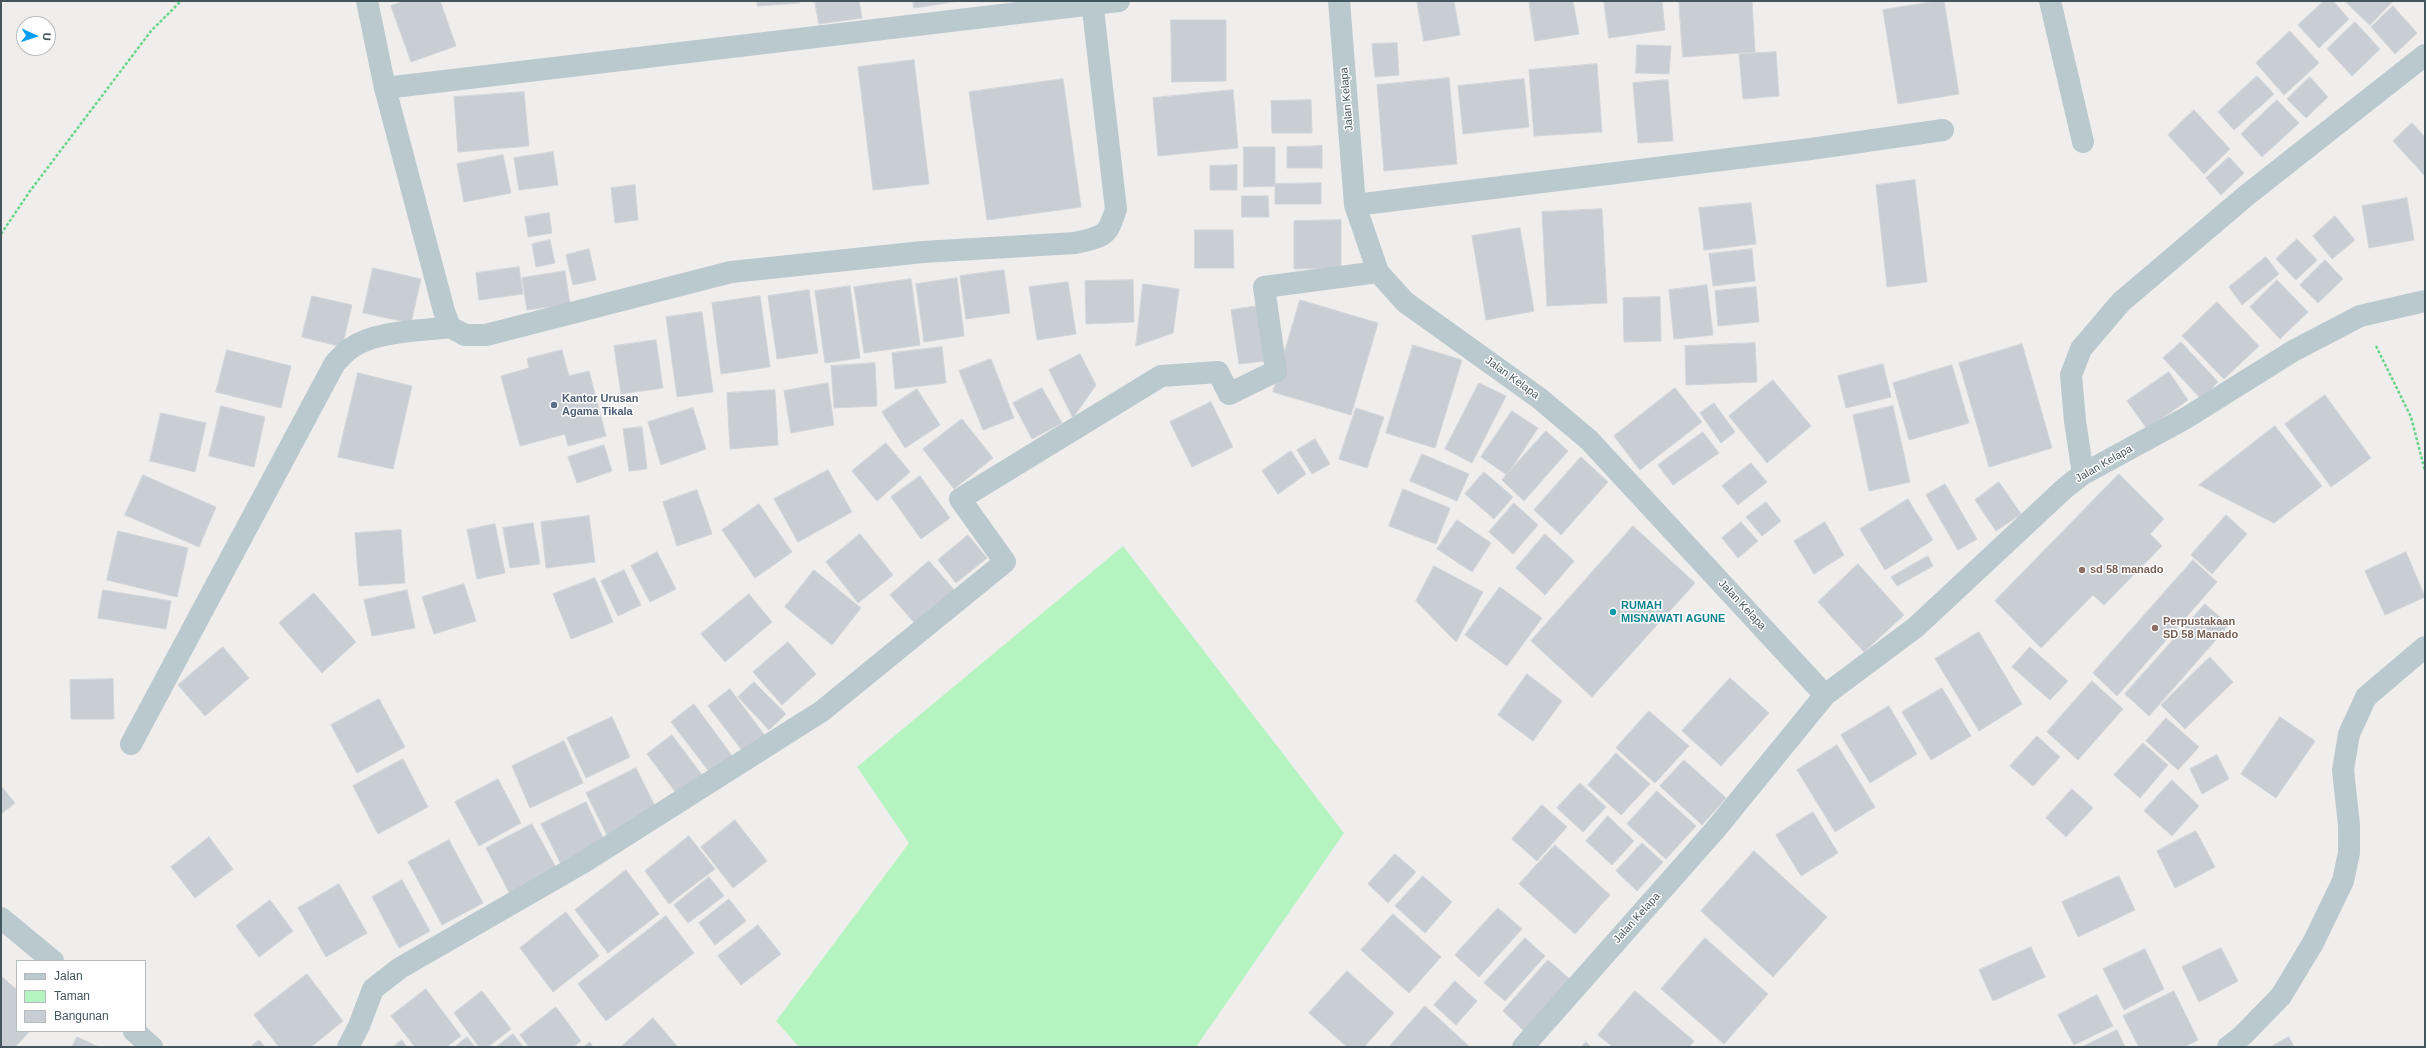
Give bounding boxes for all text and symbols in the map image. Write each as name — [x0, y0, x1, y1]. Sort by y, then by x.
north arrow — [16, 16, 56, 56]
text: U — [41, 32, 53, 41]
street label: Jalan Kelapa — [1338, 67, 1356, 131]
street label: Jalan Kelapa — [1482, 354, 1542, 402]
place label: Kantor Urusan Agama Tikala — [562, 392, 638, 418]
marker: Kantor Urusan Agama Tikala — [549, 400, 559, 410]
street label: Jalan Kelapa — [2073, 442, 2135, 486]
place label: sd 58 manado — [2090, 563, 2163, 577]
marker: sd 58 manado — [2077, 565, 2087, 575]
street label: Jalan Kelapa — [1715, 577, 1769, 633]
place label: RUMAH MISNAWATI AGUNE — [1621, 599, 1725, 625]
marker: RUMAH MISNAWATI AGUNE — [1608, 607, 1618, 617]
place label: Perpustakaan SD 58 Manado — [2163, 615, 2238, 641]
marker: Perpustakaan SD 58 Manado — [2150, 623, 2160, 633]
street label: Jalan Kelapa — [1611, 890, 1663, 946]
legend — [16, 960, 146, 1032]
text: Jalan — [54, 969, 83, 983]
text: Taman — [54, 989, 90, 1003]
text: Bangunan — [54, 1009, 109, 1023]

